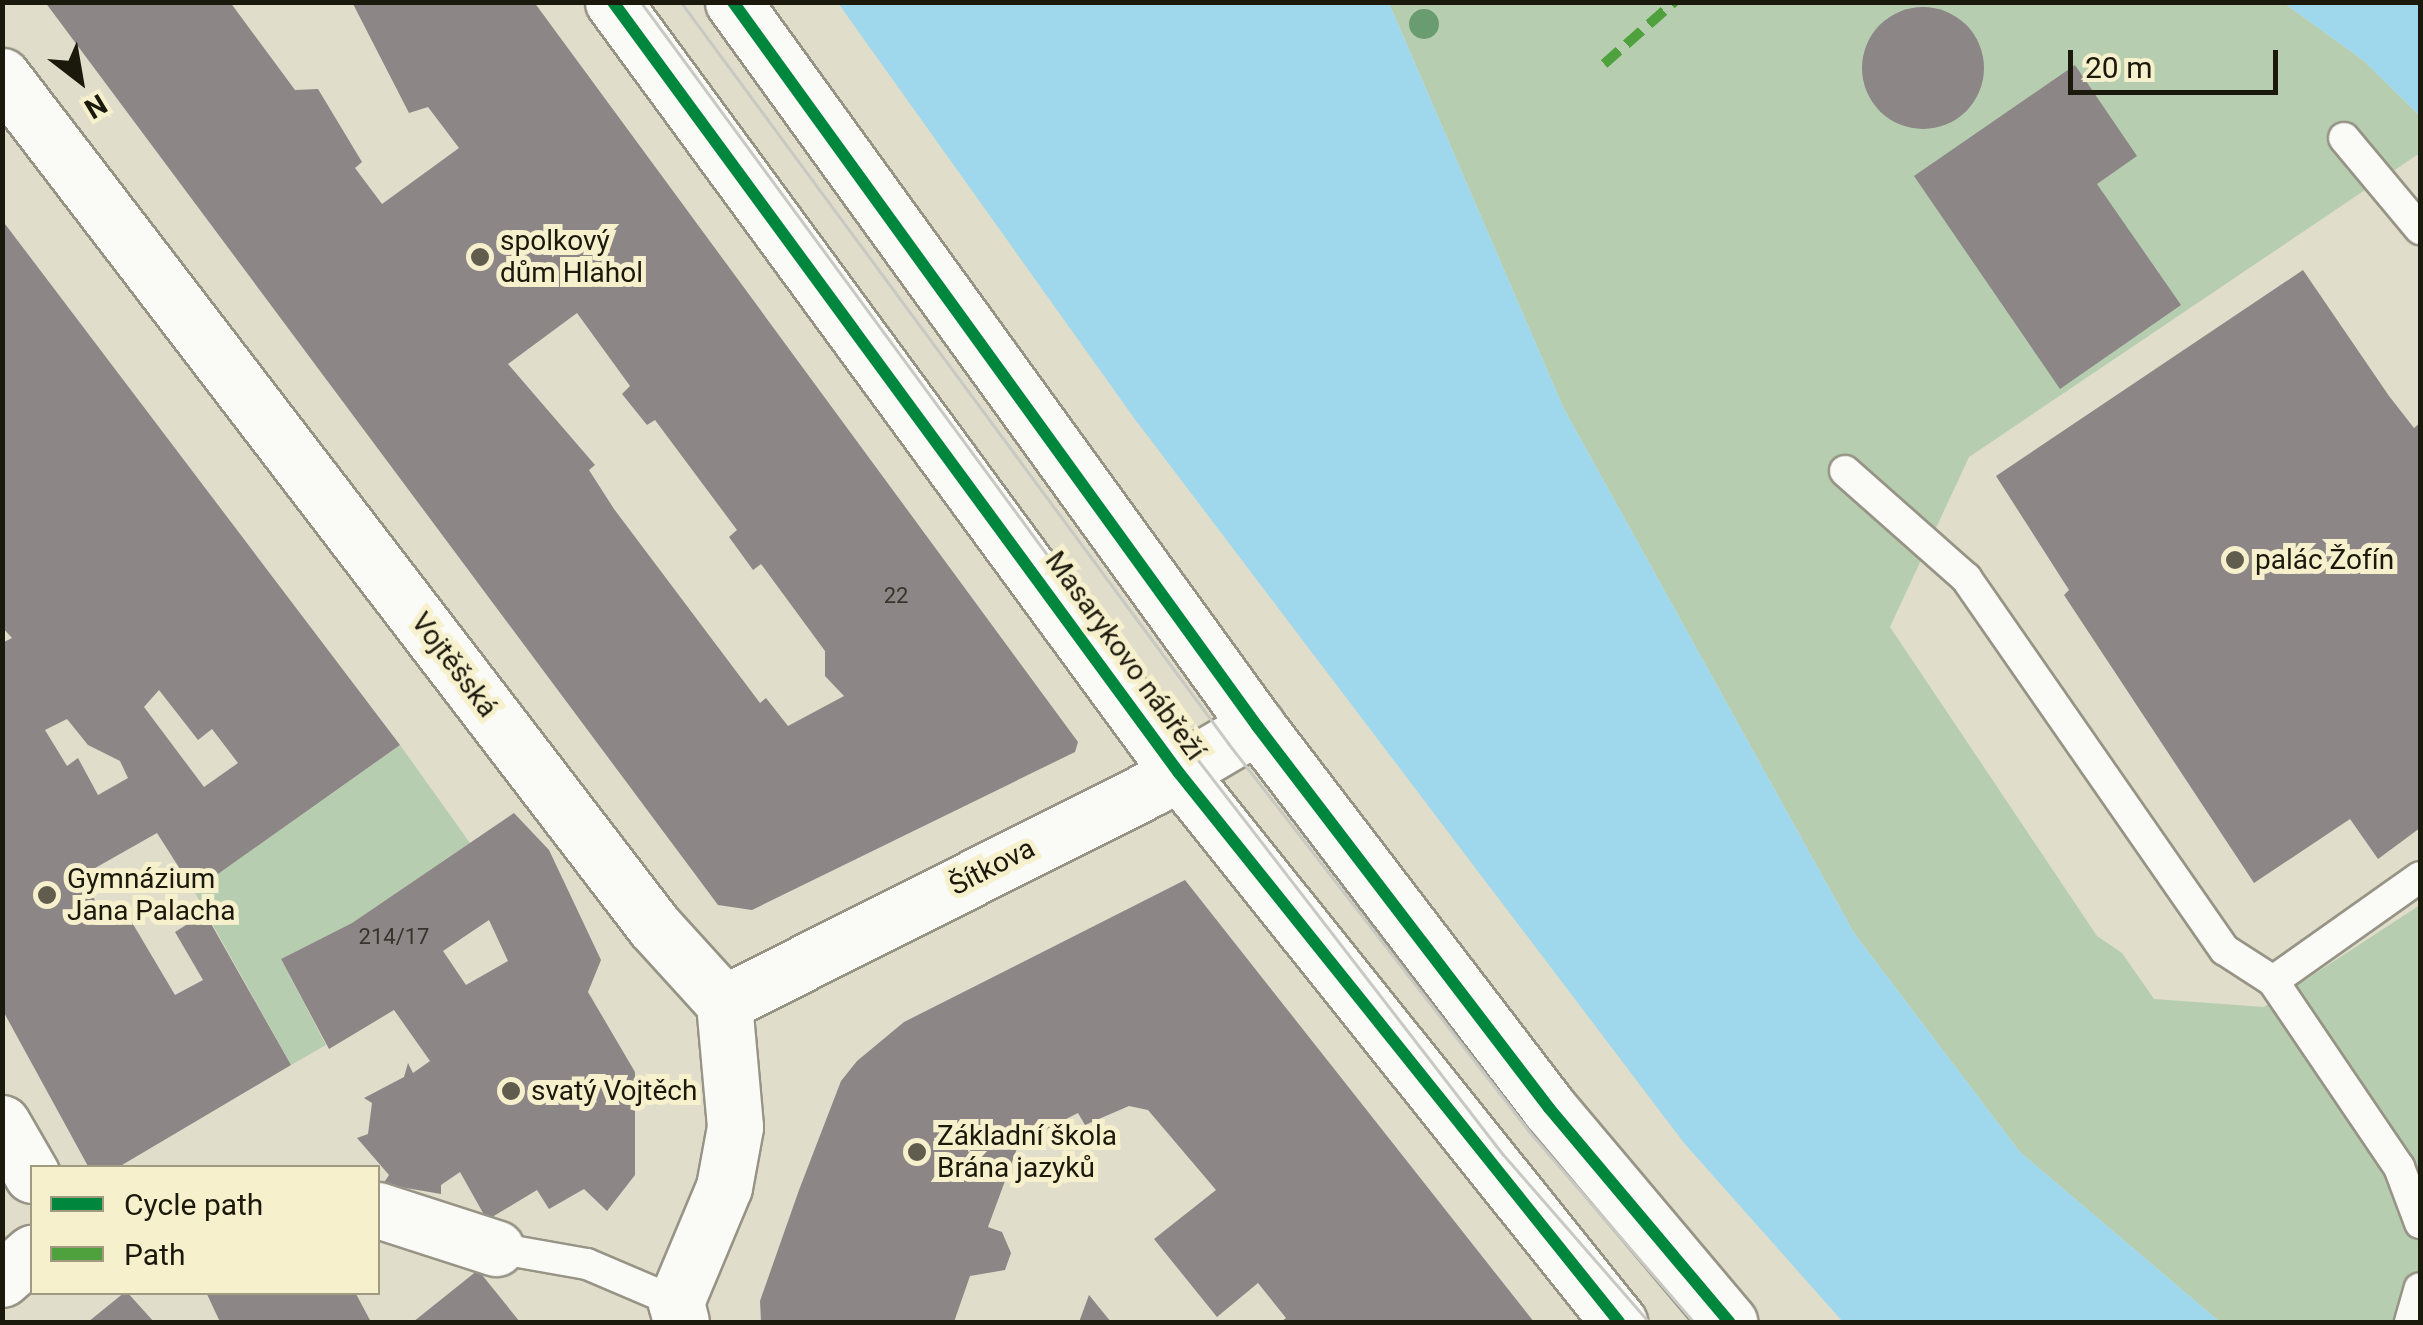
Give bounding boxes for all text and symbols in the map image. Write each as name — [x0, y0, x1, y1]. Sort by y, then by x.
north arrow — [30, 30, 130, 130]
scale bar — [2073, 30, 2283, 92]
text: 20 m — [2085, 50, 2152, 85]
text: N — [79, 87, 113, 125]
place label: spolkový dům Hlahol — [500, 224, 643, 290]
marker: spolkový dům Hlahol — [469, 246, 491, 268]
place label: palác Žofín — [2255, 543, 2394, 577]
street label: Masarykovo nábřeží — [1038, 545, 1212, 767]
marker: palác Žofín — [2224, 549, 2246, 571]
house number: 22 — [884, 583, 908, 609]
street label: Vojtěšská — [404, 606, 504, 724]
street label: Šítkova — [944, 831, 1040, 903]
place label: Gymnázium Jana Palacha — [67, 862, 235, 928]
marker: Gymnázium Jana Palacha — [36, 884, 58, 906]
house number: 214/17 — [359, 924, 429, 950]
place label: svatý Vojtěch — [531, 1074, 697, 1108]
marker: svatý Vojtěch — [500, 1080, 522, 1102]
place label: Základní škola Brána jazyků — [937, 1119, 1117, 1185]
marker: Základní škola Brána jazyků — [906, 1141, 928, 1163]
legend — [30, 1165, 380, 1295]
text: Cycle path — [124, 1187, 263, 1222]
text: Path — [124, 1237, 185, 1272]

